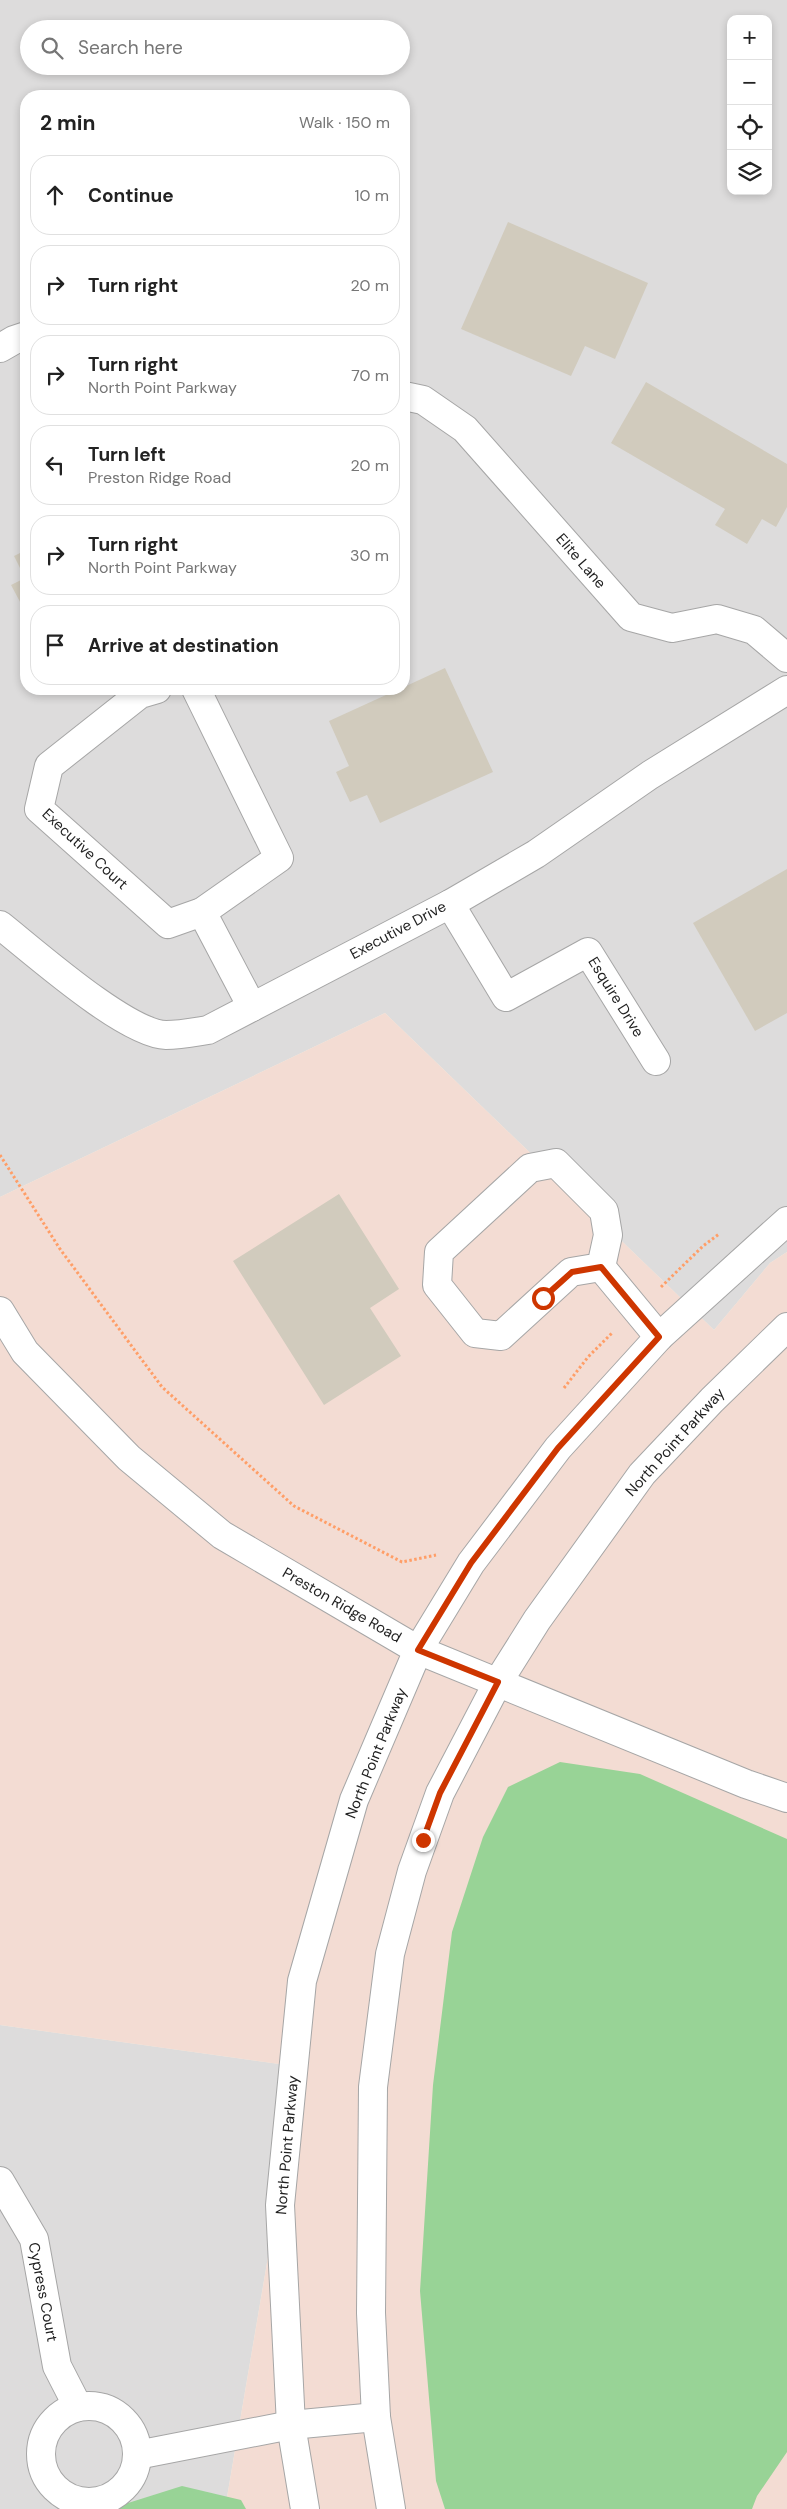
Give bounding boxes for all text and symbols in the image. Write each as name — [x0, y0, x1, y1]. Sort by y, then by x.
map controls — [727, 15, 772, 195]
button: + — [727, 15, 772, 60]
search box — [20, 20, 410, 75]
icon: search — [38, 34, 66, 62]
text: Search here — [78, 35, 183, 60]
button: − — [727, 60, 772, 105]
button: locate — [727, 105, 772, 150]
text: 2 min — [40, 109, 96, 137]
text: Walk · 150 m — [299, 112, 390, 133]
button: layers — [727, 150, 772, 195]
icon: ahead — [41, 181, 69, 209]
text: Continue — [88, 183, 174, 208]
text: 10 m — [355, 185, 389, 206]
icon: right — [41, 271, 69, 299]
text: Turn right — [88, 273, 178, 298]
text: 20 m — [350, 275, 389, 296]
text: Turn right — [88, 352, 178, 377]
icon: right — [41, 361, 69, 389]
text: 70 m — [351, 365, 389, 386]
text: North Point Parkway — [88, 377, 237, 398]
text: Turn left — [88, 442, 166, 467]
icon: left — [41, 451, 69, 479]
text: 20 m — [350, 455, 389, 476]
text: Preston Ridge Road — [88, 467, 231, 488]
street label: Elite Lane — [552, 529, 610, 593]
text: Turn right — [88, 532, 178, 557]
icon: right — [41, 541, 69, 569]
text: 30 m — [350, 545, 389, 566]
text: North Point Parkway — [88, 557, 237, 578]
icon: arrive — [41, 631, 69, 659]
text: Arrive at destination — [88, 633, 279, 658]
street label: Executive Court — [38, 804, 132, 894]
street label: Executive Drive — [346, 896, 450, 964]
street label: Esquire Drive — [583, 953, 649, 1041]
route start — [532, 1287, 555, 1310]
street label: North Point Parkway — [621, 1383, 730, 1501]
street label: Preston Ridge Road — [279, 1563, 405, 1647]
street label: North Point Parkway — [341, 1684, 412, 1821]
route end — [412, 1829, 435, 1852]
street label: North Point Parkway — [271, 2074, 303, 2215]
street label: Cypress Court — [24, 2241, 62, 2344]

